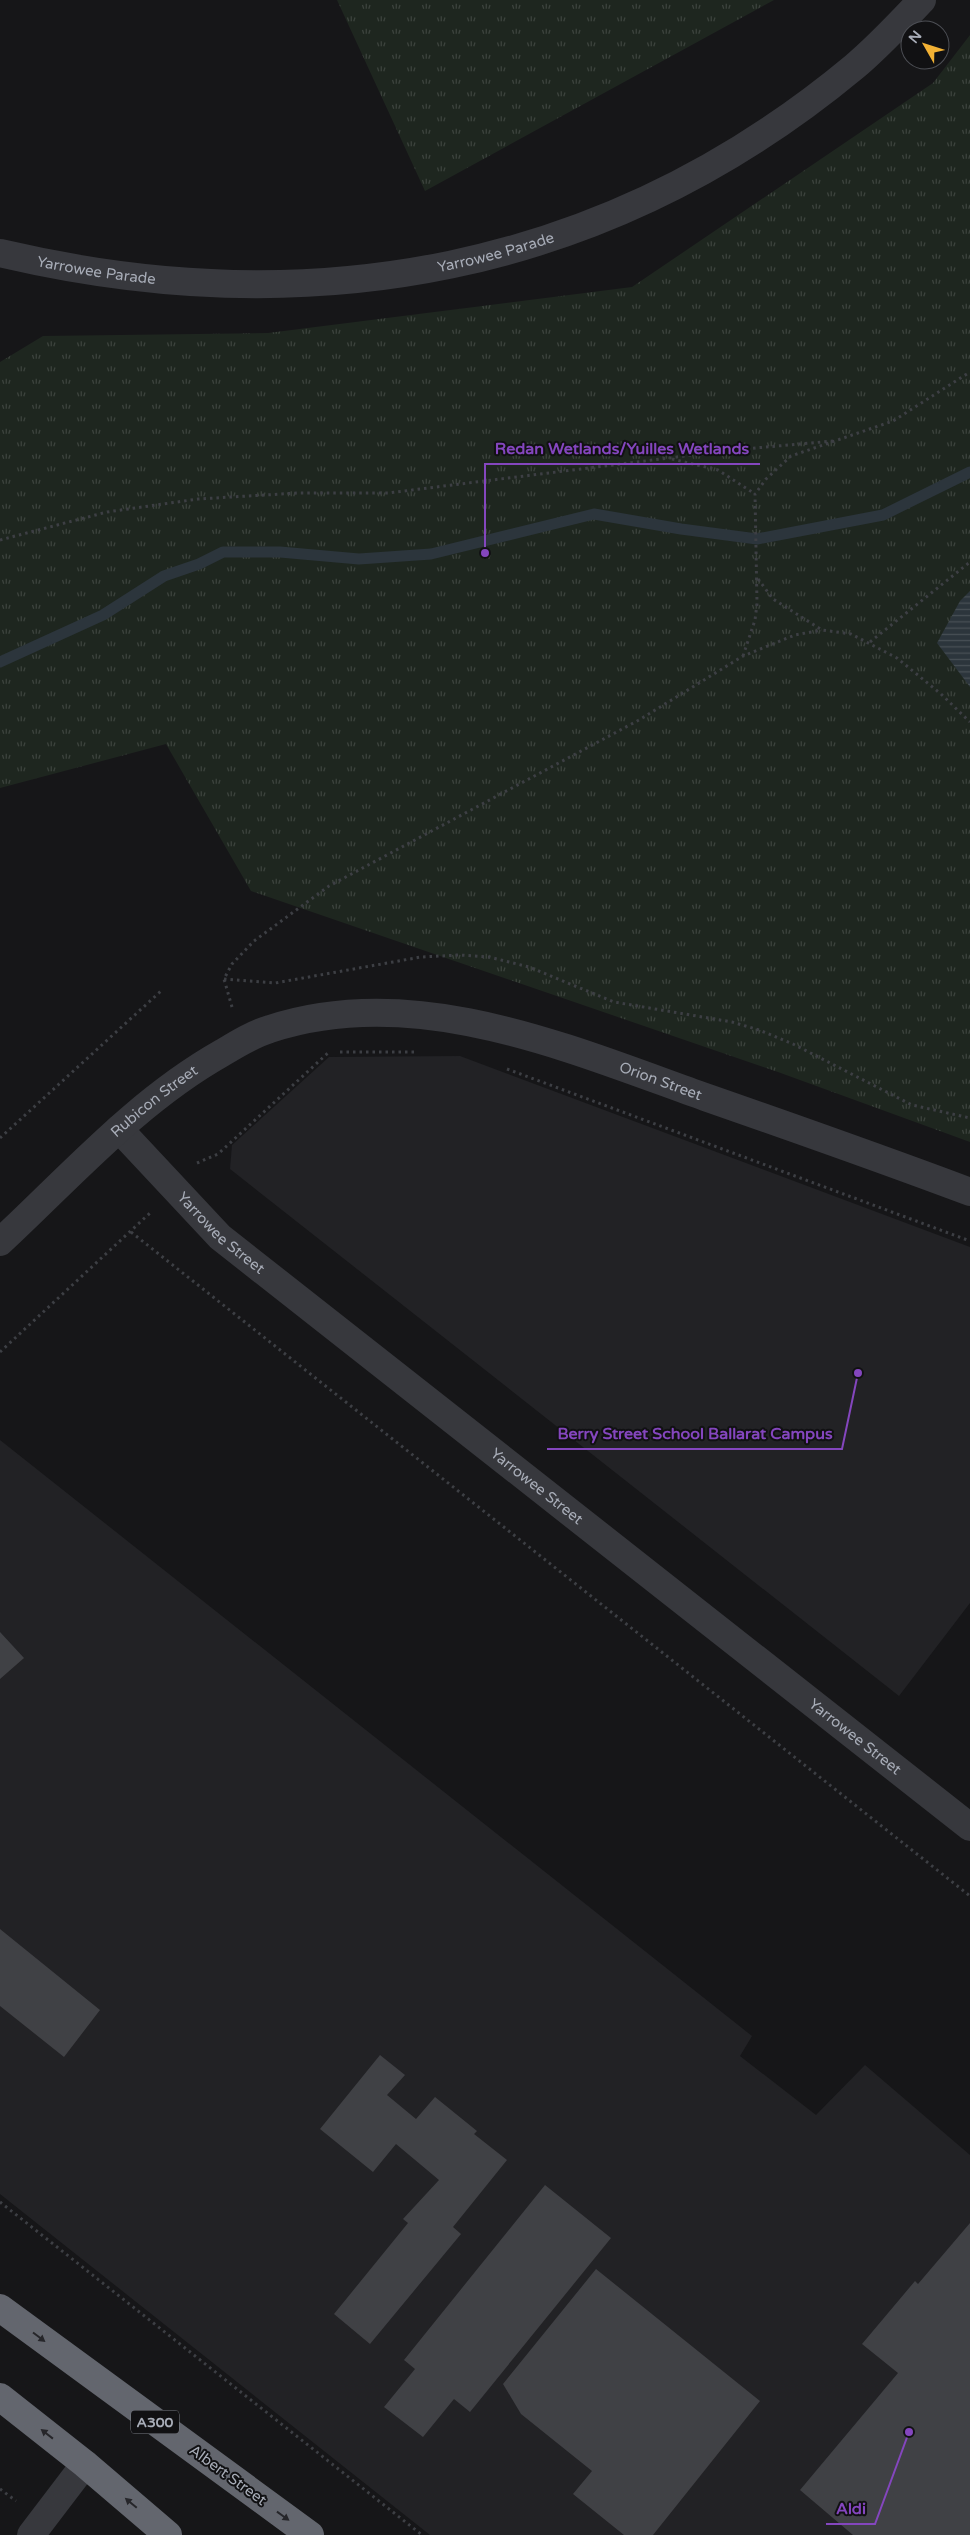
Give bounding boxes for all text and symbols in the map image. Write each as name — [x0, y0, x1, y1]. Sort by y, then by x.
north arrow — [900, 20, 950, 70]
text: N — [905, 27, 925, 47]
street label: Yarrowee Parade — [436, 228, 556, 276]
street label: Yarrowee Parade — [35, 252, 157, 288]
callout: Redan Wetlands/Yuilles Wetlands — [485, 433, 760, 464]
text: Redan Wetlands/Yuilles Wetlands — [495, 439, 750, 459]
street label: Orion Street — [617, 1058, 705, 1104]
street label: Rubicon Street — [107, 1061, 201, 1141]
street label: Yarrowee Street — [174, 1188, 269, 1278]
callout: Berry Street School Ballarat Campus — [547, 1418, 842, 1449]
text: Berry Street School Ballarat Campus — [557, 1424, 833, 1444]
street label: Yarrowee Street — [487, 1444, 587, 1528]
street label: Yarrowee Street — [805, 1695, 905, 1779]
one-way arrow — [32, 2332, 45, 2343]
road number: A300 — [131, 2410, 179, 2434]
one-way arrow — [41, 2428, 54, 2439]
street label: Albert Street — [186, 2441, 270, 2509]
callout: Aldi — [826, 2493, 875, 2524]
one-way arrow — [125, 2498, 138, 2509]
text: Aldi — [836, 2499, 866, 2519]
one-way arrow — [277, 2510, 290, 2520]

